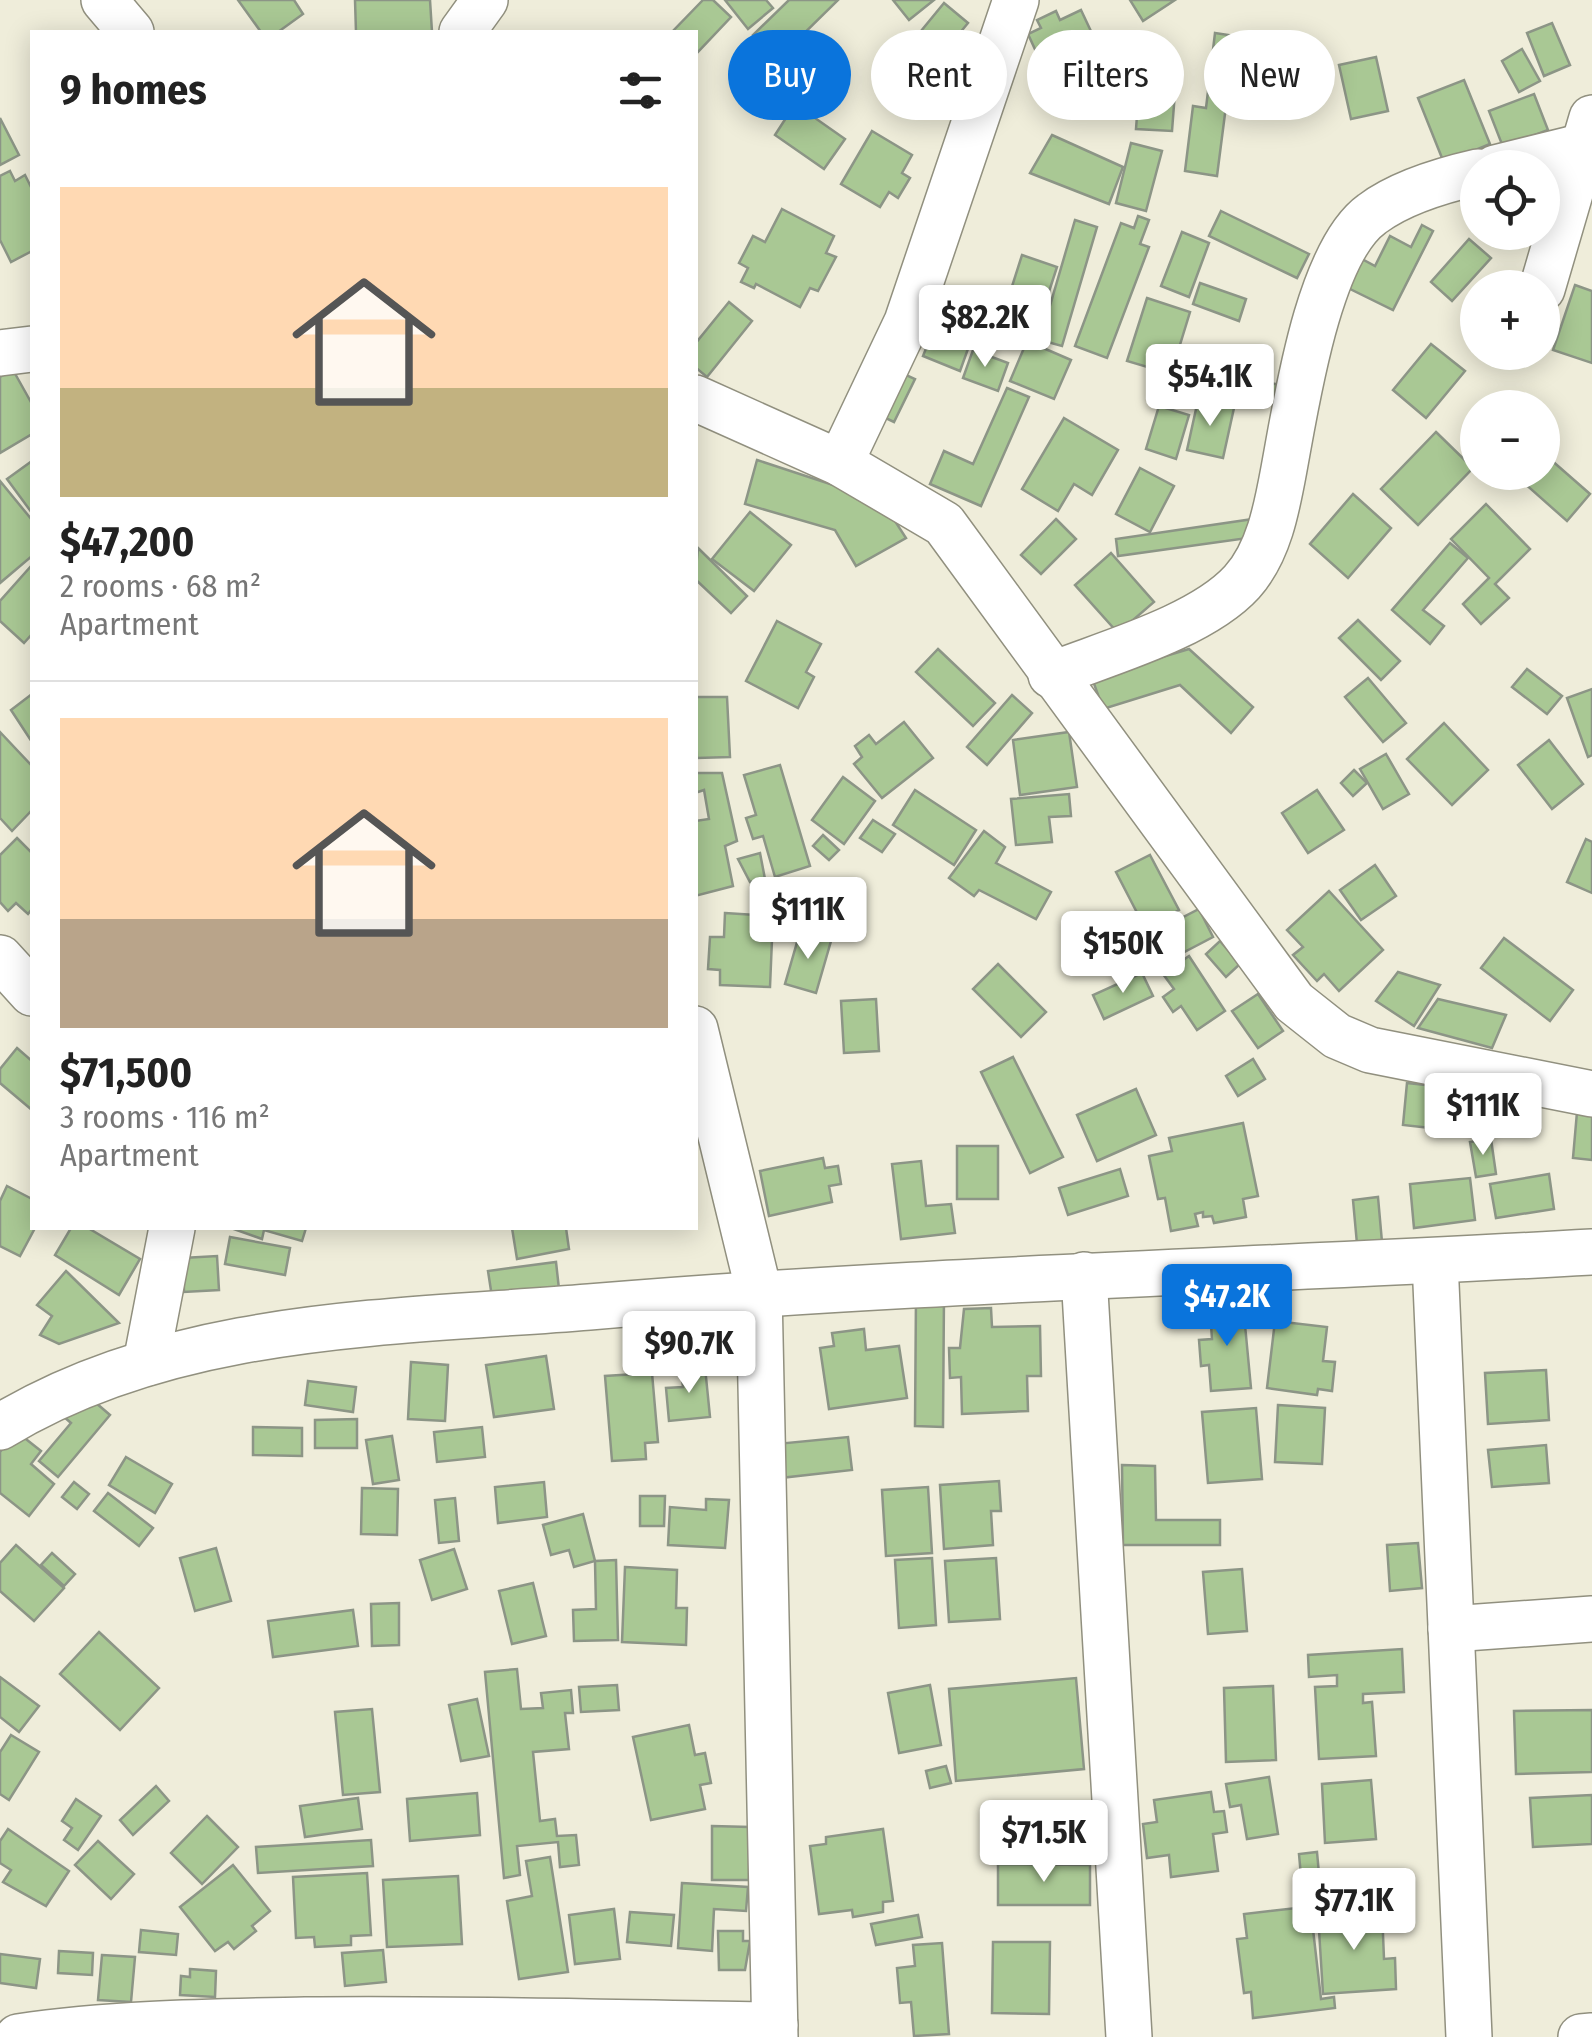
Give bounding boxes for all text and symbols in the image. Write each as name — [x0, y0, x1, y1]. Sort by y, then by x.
chip: Buy — [728, 30, 851, 120]
chip: Rent — [871, 30, 1007, 120]
chip: Filters — [1027, 30, 1184, 120]
chip: New — [1204, 30, 1335, 120]
icon: filters — [613, 63, 668, 118]
text: 9 homes — [60, 65, 207, 115]
map controls — [1460, 150, 1560, 490]
button: locate — [1460, 150, 1560, 250]
icon: home — [274, 252, 454, 432]
button: + — [1460, 270, 1560, 370]
pin: $82.2K — [904, 285, 1066, 370]
text: $82.2K — [941, 298, 1029, 336]
pin: $54.1K — [1129, 344, 1291, 429]
text: $54.1K — [1168, 357, 1252, 395]
button: − — [1460, 390, 1560, 490]
text: $47,200 — [60, 517, 194, 567]
text: 2 rooms · 68 m² — [60, 567, 261, 605]
text: Apartment — [60, 605, 199, 643]
icon: home — [274, 783, 454, 963]
pin: $111K — [738, 877, 878, 962]
text: $111K — [772, 890, 844, 928]
pin: $150K — [1053, 911, 1193, 996]
text: $150K — [1083, 924, 1163, 962]
text: $71,500 — [60, 1048, 192, 1098]
pin: $111K — [1413, 1073, 1553, 1158]
text: $111K — [1447, 1086, 1519, 1124]
text: 3 rooms · 116 m² — [60, 1098, 270, 1136]
text: Apartment — [60, 1136, 199, 1174]
pin: $47.2K — [1146, 1264, 1308, 1349]
text: $47.2K — [1184, 1277, 1270, 1315]
pin: $90.7K — [608, 1311, 770, 1396]
text: $90.7K — [645, 1324, 734, 1362]
pin: $71.5K — [963, 1800, 1125, 1885]
text: $71.5K — [1002, 1813, 1086, 1851]
pin: $77.1K — [1273, 1868, 1435, 1953]
text: $77.1K — [1314, 1881, 1394, 1919]

